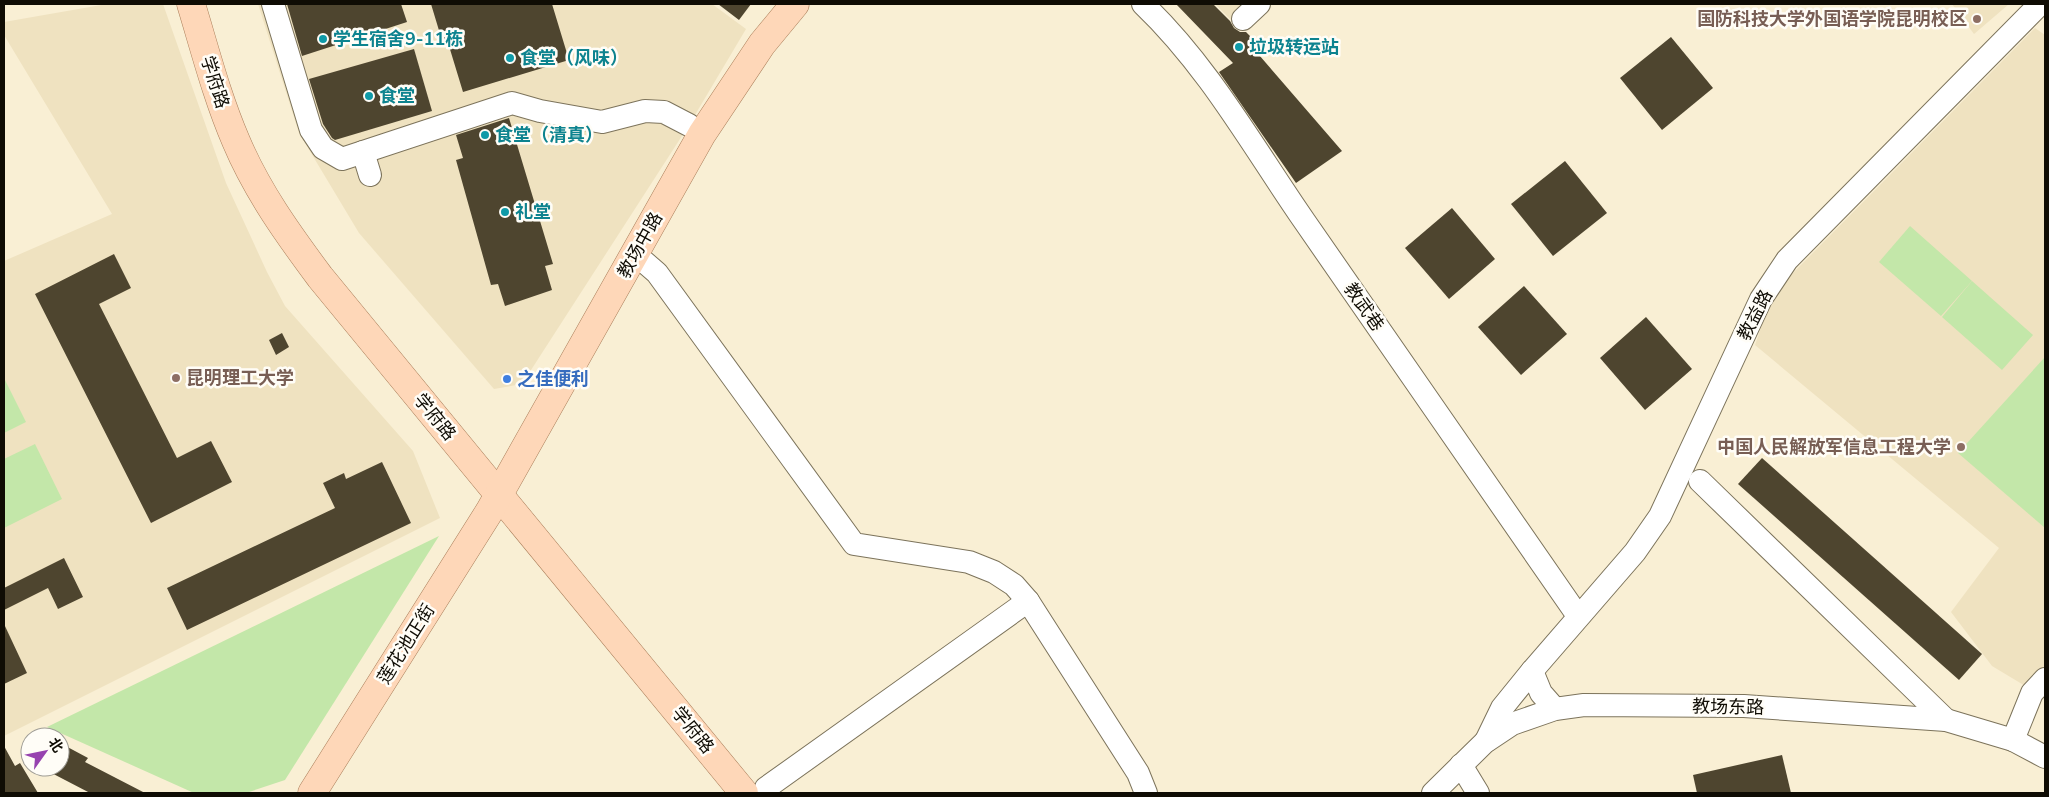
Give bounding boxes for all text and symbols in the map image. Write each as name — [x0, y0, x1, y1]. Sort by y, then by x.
place label: 国防科技大学外国语学院昆明校区 — [1697, 7, 1967, 31]
marker: 国防科技大学外国语学院昆明校区 — [1971, 13, 1983, 25]
place label: 学生宿舍9-11栋 — [333, 27, 463, 51]
marker: 学生宿舍9-11栋 — [317, 33, 329, 45]
place label: 垃圾转运站 — [1249, 35, 1339, 59]
marker: 垃圾转运站 — [1233, 41, 1245, 53]
place label: 食堂（风味） — [520, 46, 628, 70]
marker: 食堂（风味） — [504, 52, 516, 64]
street label: 学府路 — [195, 53, 235, 111]
place label: 食堂 — [379, 84, 415, 108]
marker: 食堂 — [363, 90, 375, 102]
place label: 食堂（清真） — [495, 123, 603, 147]
marker: 食堂（清真） — [479, 129, 491, 141]
place label: 礼堂 — [515, 200, 551, 224]
marker: 礼堂 — [499, 206, 511, 218]
street label: 教场中路 — [612, 208, 668, 282]
street label: 教武巷 — [1339, 278, 1389, 336]
street label: 教益路 — [1732, 285, 1778, 345]
place label: 昆明理工大学 — [186, 366, 294, 390]
place label: 之佳便利 — [517, 367, 589, 391]
marker: 昆明理工大学 — [170, 372, 182, 384]
marker: 之佳便利 — [501, 373, 513, 385]
street label: 学府路 — [409, 388, 461, 446]
place label: 中国人民解放军信息工程大学 — [1717, 435, 1951, 459]
marker: 中国人民解放军信息工程大学 — [1955, 441, 1967, 453]
street label: 莲花池正街 — [372, 599, 440, 689]
street label: 教场东路 — [1692, 694, 1764, 720]
street label: 学府路 — [667, 701, 719, 759]
north arrow — [20, 727, 70, 777]
text: 北 — [44, 734, 67, 756]

